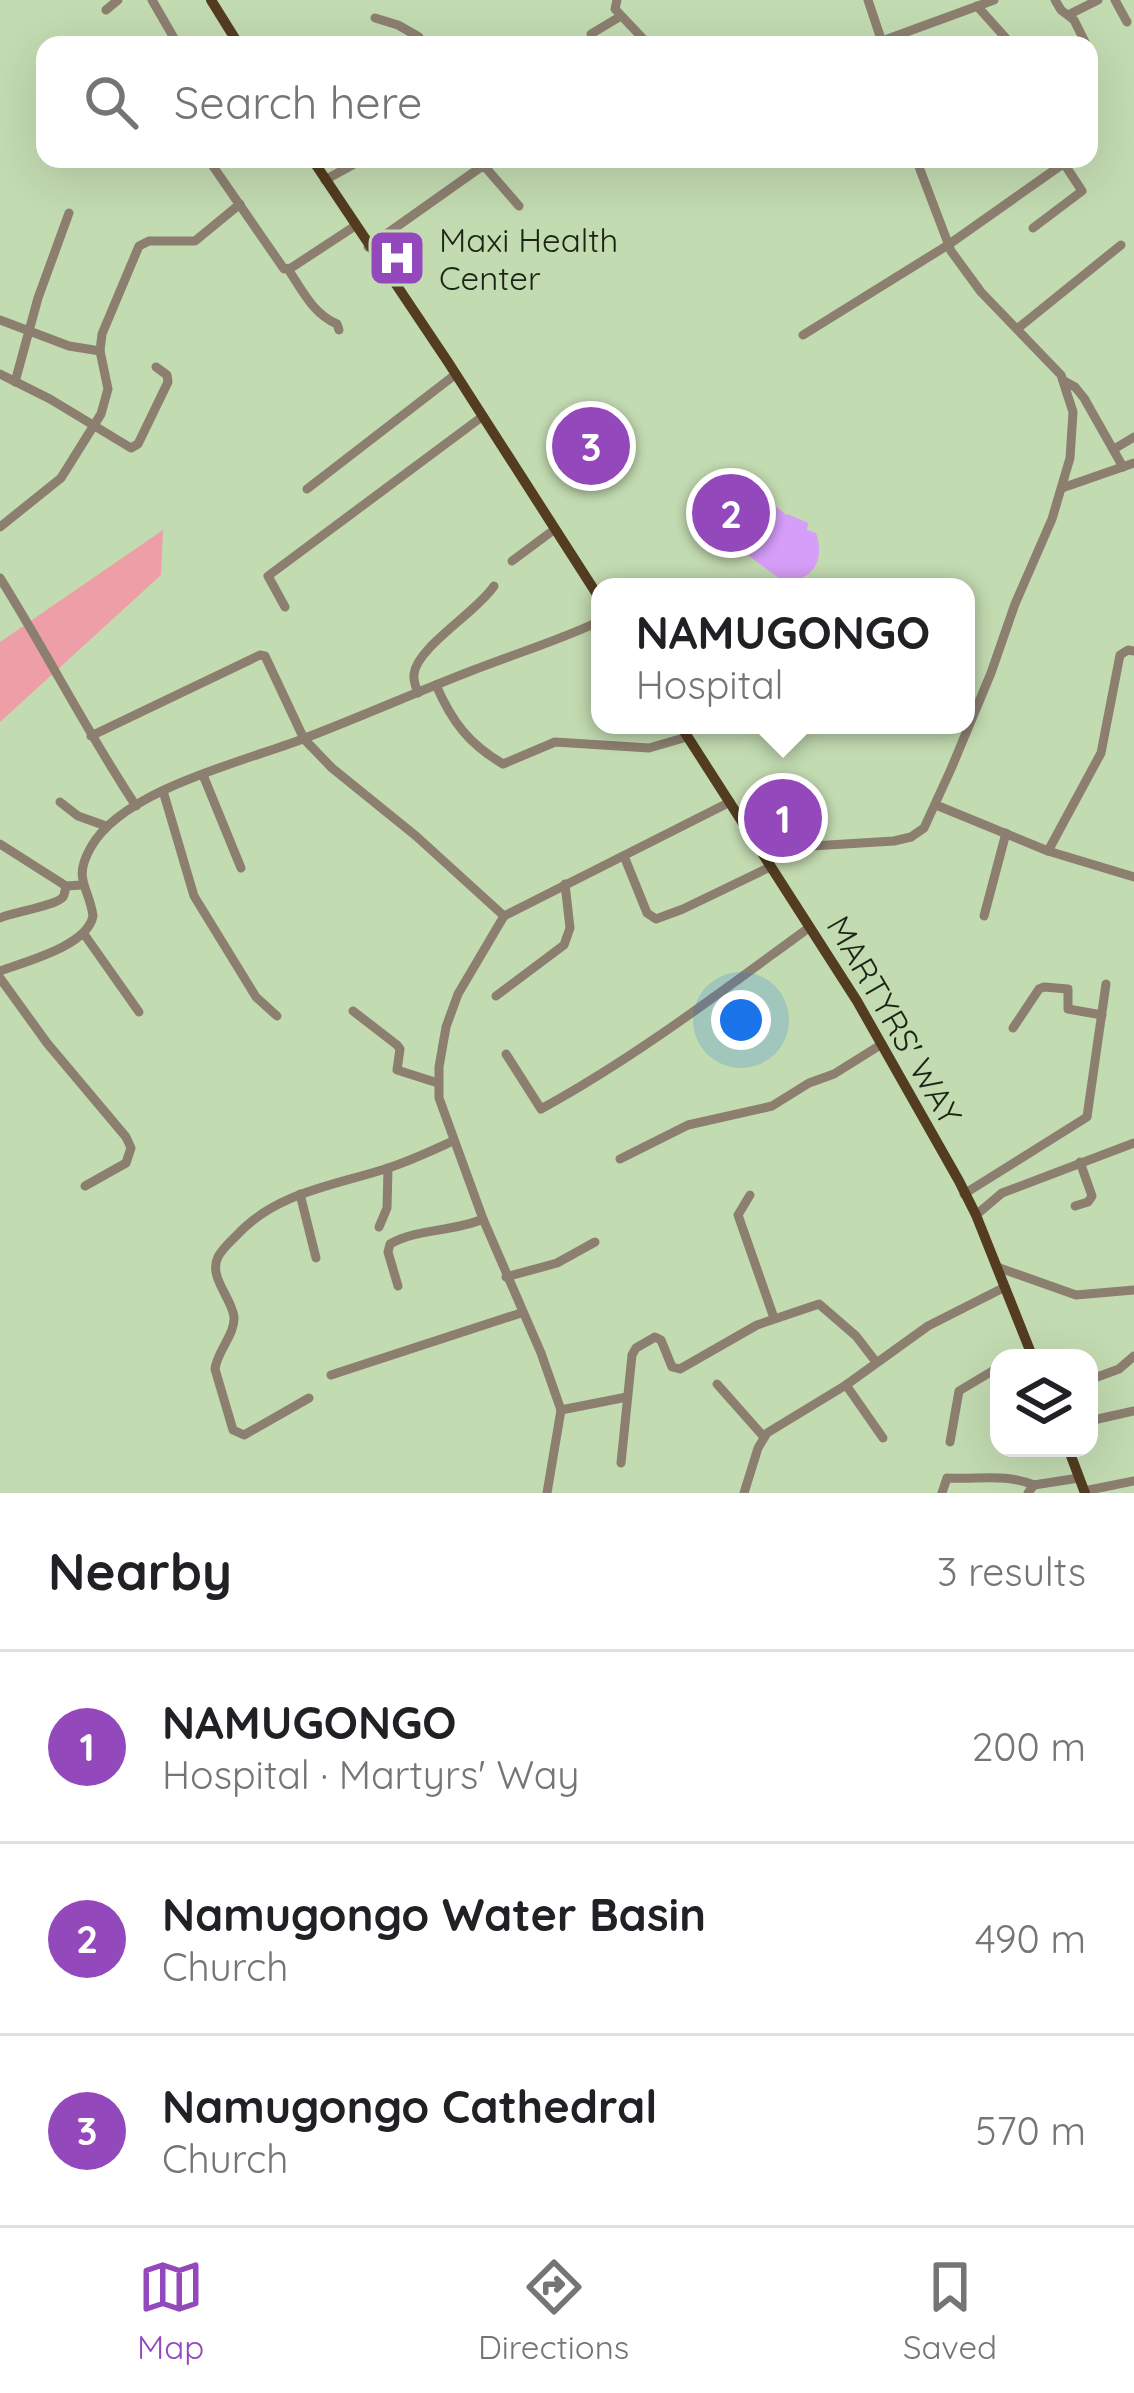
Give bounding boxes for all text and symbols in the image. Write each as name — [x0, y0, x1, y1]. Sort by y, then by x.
search box — [36, 36, 1098, 168]
icon: search — [78, 69, 144, 135]
text: Search here — [174, 74, 422, 130]
place label: Maxi Health Center — [439, 219, 618, 298]
hospital icon: Maxi Health Center — [366, 227, 428, 289]
pin: 3 — [552, 401, 630, 491]
pin: 2 — [692, 468, 770, 558]
popup — [591, 578, 975, 734]
text: NAMUGONGO — [636, 604, 930, 660]
text: Hospital — [636, 660, 784, 709]
pin: 1 — [744, 773, 822, 863]
street label: MARTYRS' WAY — [819, 908, 971, 1132]
your location — [711, 990, 771, 1050]
map controls — [990, 1349, 1098, 1457]
button: layers — [990, 1349, 1098, 1457]
text: Nearby — [48, 1539, 232, 1603]
text: 3 results — [937, 1547, 1086, 1596]
text: NAMUGONGO — [162, 1694, 456, 1750]
text: 1 — [79, 1722, 95, 1771]
text: 200 m — [972, 1722, 1086, 1771]
text: Hospital · Martyrs' Way — [162, 1750, 580, 1799]
text: Namugongo Water Basin — [162, 1886, 706, 1942]
text: 2 — [76, 1914, 98, 1963]
text: 490 m — [975, 1914, 1086, 1963]
text: Church — [162, 1942, 288, 1991]
text: Namugongo Cathedral — [162, 2078, 657, 2134]
text: 3 — [77, 2106, 97, 2155]
text: 570 m — [975, 2106, 1086, 2155]
text: Church — [162, 2134, 288, 2183]
tab: Map — [137, 2254, 204, 2367]
tab: Directions — [478, 2254, 629, 2367]
tab: Saved — [903, 2254, 997, 2367]

